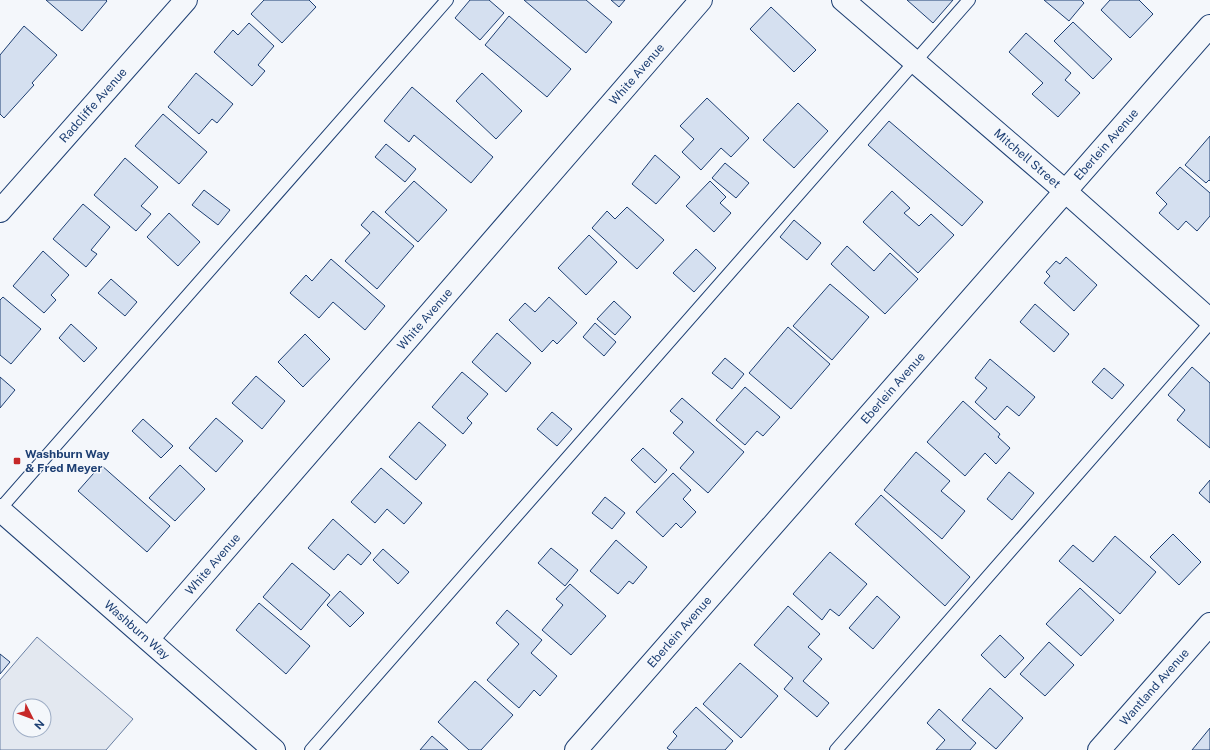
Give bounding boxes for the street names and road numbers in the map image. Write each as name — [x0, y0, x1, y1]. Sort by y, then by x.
street label: White Avenue — [606, 40, 667, 108]
street label: Radcliffe Avenue — [57, 65, 130, 145]
street label: Eberlein Avenue — [1071, 106, 1141, 183]
street label: Mitchell Street — [991, 126, 1064, 191]
street label: White Avenue — [394, 285, 455, 353]
street label: Eberlein Avenue — [858, 349, 928, 427]
street label: White Avenue — [182, 530, 243, 598]
street label: Eberlein Avenue — [644, 593, 715, 670]
street label: Washburn Way — [101, 597, 173, 663]
street label: Wantland Avenue — [1117, 646, 1192, 728]

